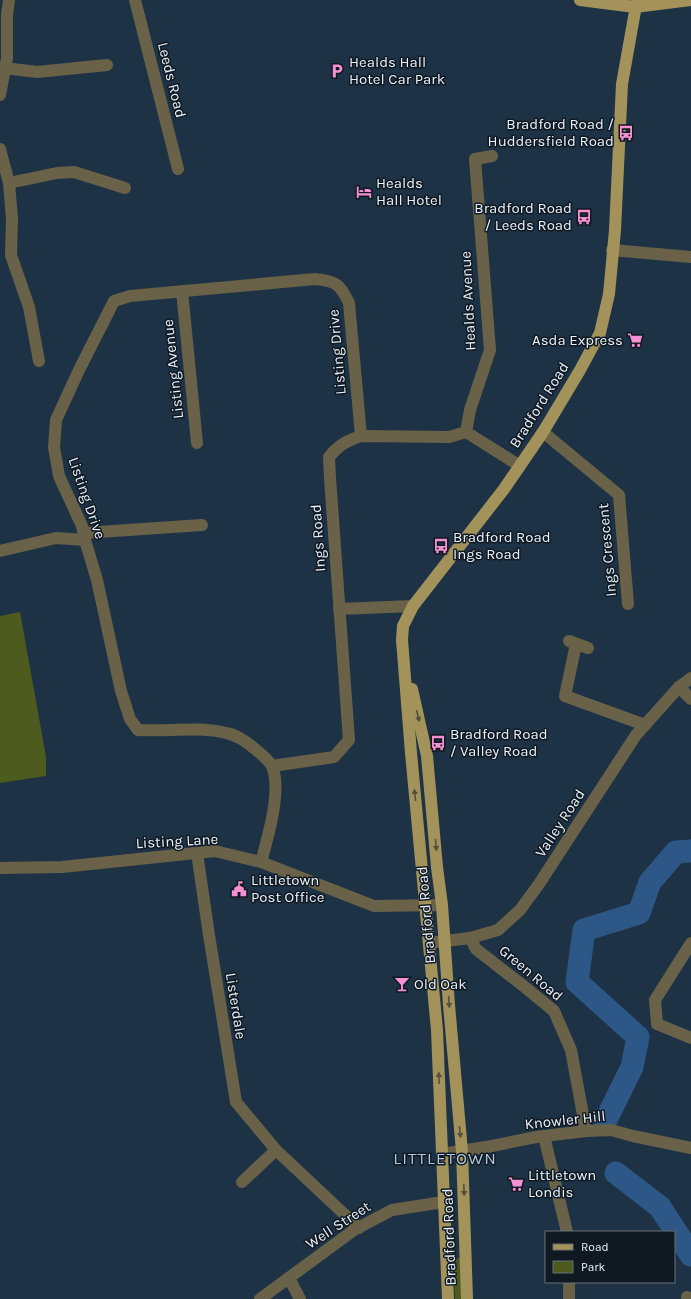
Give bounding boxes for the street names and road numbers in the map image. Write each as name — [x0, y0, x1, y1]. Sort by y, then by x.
street label: Leeds Road — [154, 40, 190, 120]
street label: Healds Avenue — [456, 251, 480, 351]
street label: Listing Drive — [324, 309, 350, 395]
street label: Listing Avenue — [159, 318, 187, 420]
street label: Bradford Road — [505, 359, 573, 451]
street label: Listing Drive — [65, 455, 109, 541]
street label: Ings Crescent — [594, 502, 620, 597]
street label: Ings Road — [307, 504, 329, 572]
street label: Valley Road — [531, 786, 589, 860]
street label: Listing Lane — [135, 830, 219, 852]
street label: Bradford Road — [413, 866, 439, 964]
street label: Green Road — [495, 941, 567, 1005]
street label: Listerdale — [222, 971, 250, 1041]
street label: Knowler Hill — [524, 1107, 606, 1133]
street label: Bradford Road — [438, 1188, 460, 1286]
street label: Well Street — [302, 1197, 374, 1253]

